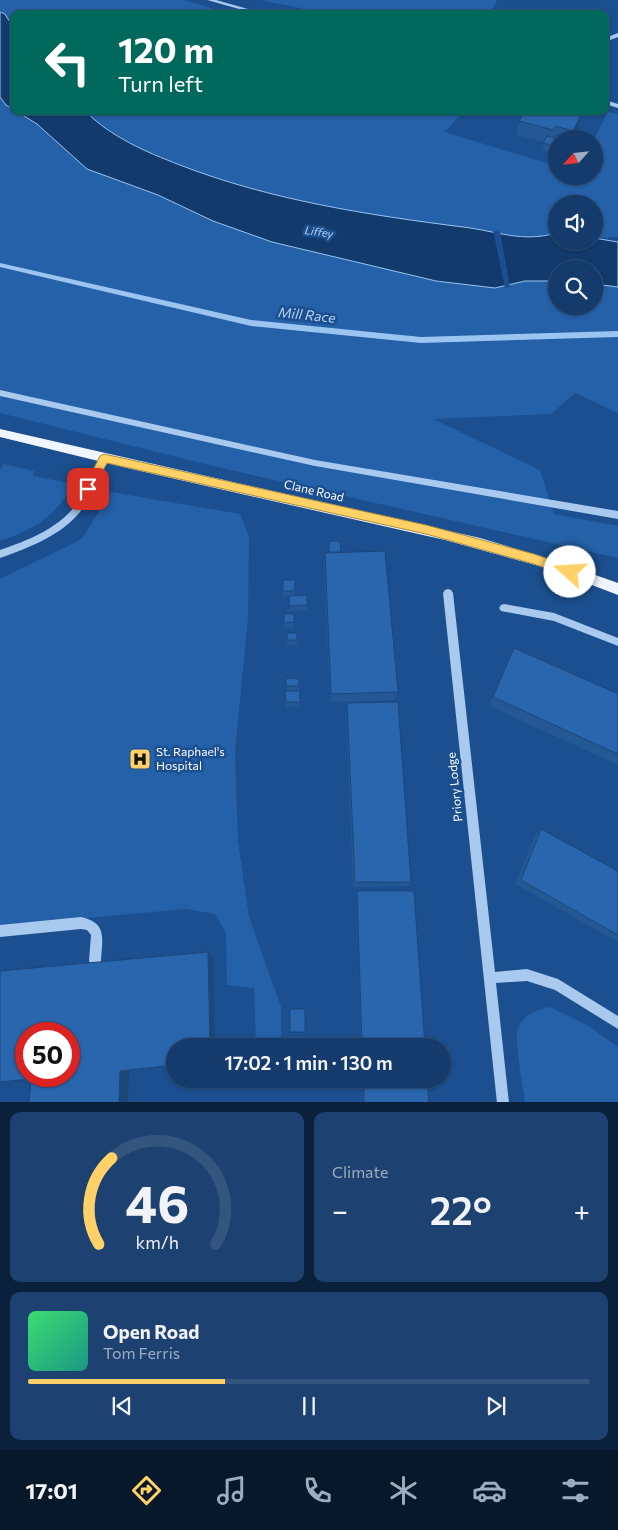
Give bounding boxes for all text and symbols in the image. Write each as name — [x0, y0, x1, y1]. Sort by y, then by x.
text: 120 m — [118, 27, 214, 70]
icon: left — [35, 30, 100, 95]
text: Turn left — [118, 70, 203, 97]
north arrow — [548, 130, 602, 185]
map controls — [548, 130, 603, 315]
button: sound — [548, 195, 603, 250]
water label: Liffey — [304, 223, 334, 240]
button: search — [548, 260, 603, 315]
water label: Mill Race — [277, 303, 337, 326]
pin — [67, 468, 109, 510]
icon: arrive — [74, 475, 102, 503]
street label: Clane Road — [283, 476, 346, 504]
position arrow — [543, 545, 595, 597]
place label: St. Raphael's Hospital — [156, 744, 225, 772]
hospital icon: St. Raphael's Hospital — [128, 747, 152, 771]
street label: Priory Lodge — [443, 752, 465, 822]
speed limit sign: 50 — [15, 1022, 80, 1087]
text: 17:02 · 1 min · 130 m — [225, 1051, 392, 1074]
text: Climate — [332, 1162, 388, 1181]
text: 46 — [125, 1170, 189, 1234]
text: 22° — [430, 1186, 492, 1233]
text: − — [332, 1193, 348, 1227]
text: + — [574, 1193, 590, 1227]
text: km/h — [135, 1231, 179, 1253]
text: Open Road — [103, 1320, 199, 1343]
text: Tom Ferris — [103, 1343, 180, 1362]
icon: previous — [108, 1392, 136, 1420]
icon: pause — [295, 1392, 323, 1420]
icon: next — [482, 1392, 510, 1420]
icon: directions — [129, 1473, 164, 1508]
icon: music — [214, 1473, 249, 1508]
icon: phone — [300, 1473, 335, 1508]
icon: climate — [386, 1473, 421, 1508]
icon: car — [472, 1473, 507, 1508]
icon: filters — [558, 1473, 593, 1508]
text: 17:01 — [25, 1477, 78, 1504]

